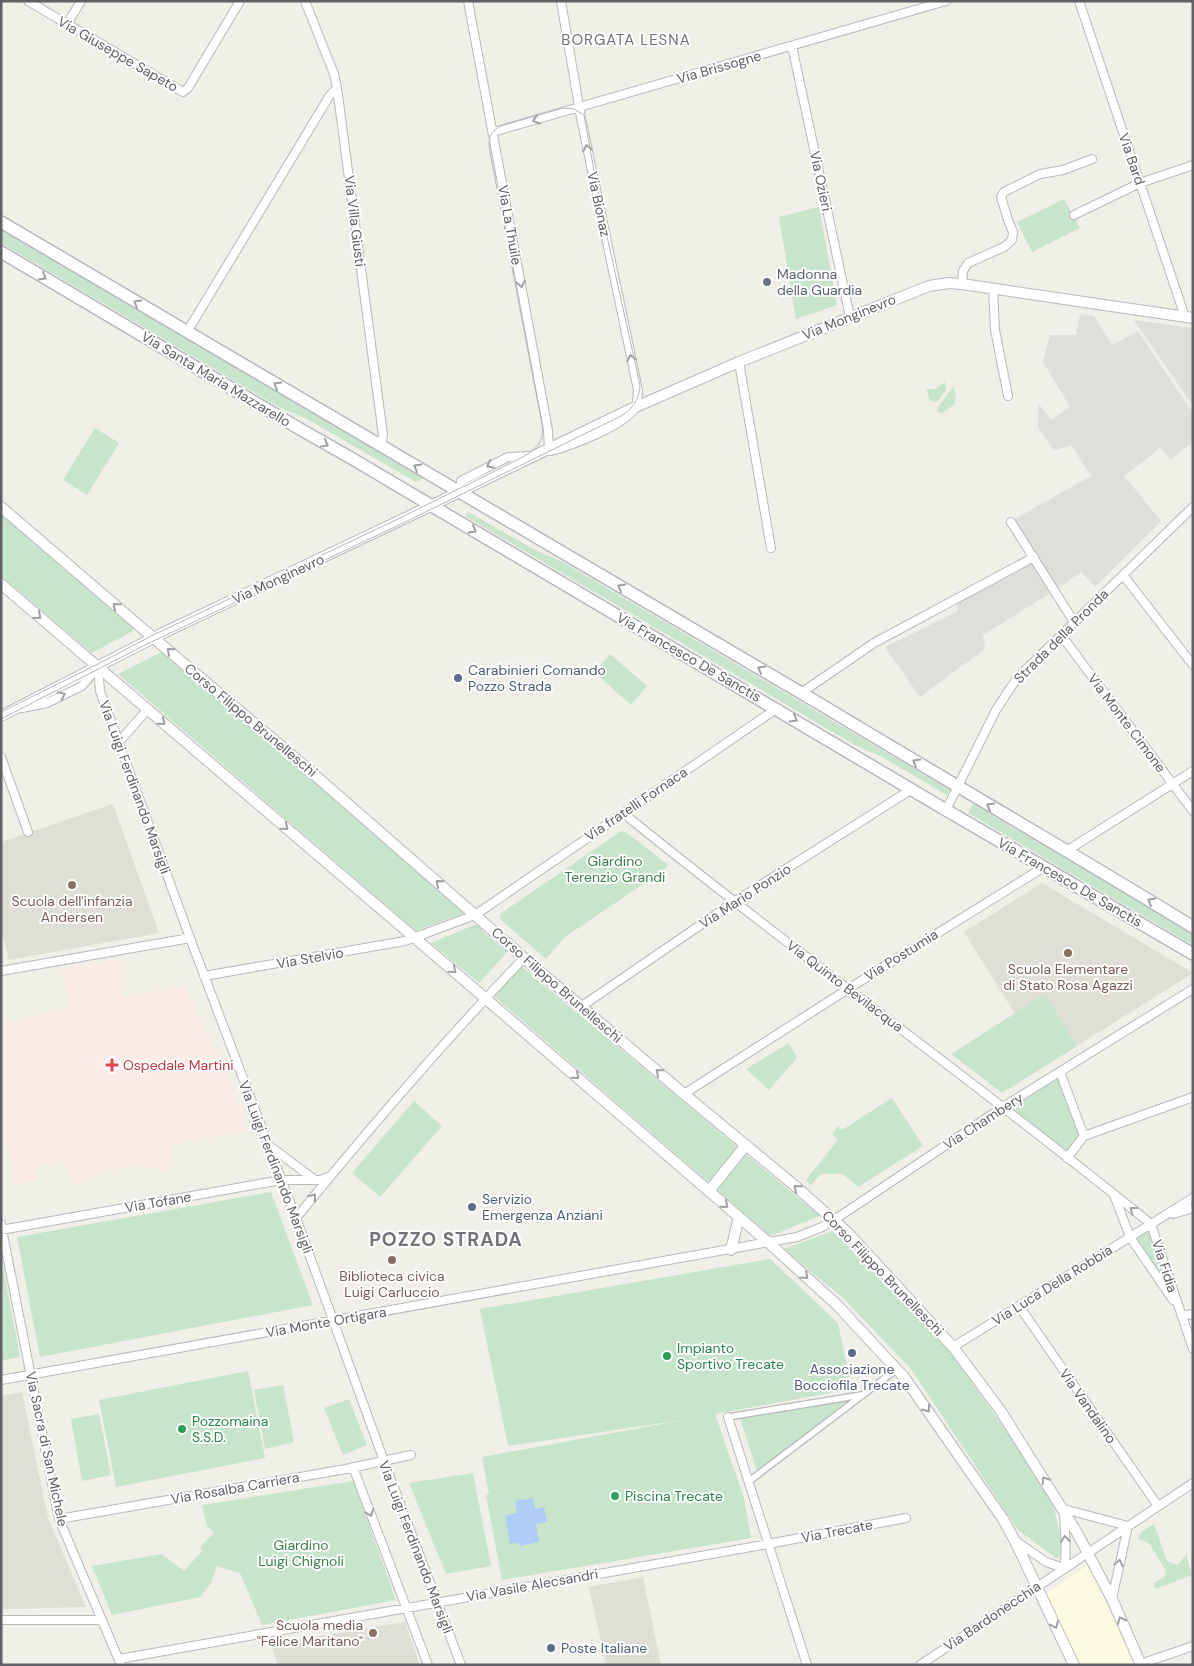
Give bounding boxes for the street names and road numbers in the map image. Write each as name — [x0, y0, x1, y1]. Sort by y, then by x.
street label: Via Giuseppe Sapeto — [55, 12, 181, 96]
street label: Via Brissogne — [675, 46, 763, 88]
street label: Via Bard — [1115, 131, 1149, 187]
street label: Via Ozieri — [806, 149, 836, 213]
street label: Via Bionaz — [583, 170, 615, 238]
street label: Via Villa Giusti — [340, 174, 370, 268]
street label: Via La Thuile — [494, 183, 526, 267]
street label: Via Monginevro — [799, 290, 899, 344]
street label: Via Santa Maria Mazzarello — [138, 327, 294, 431]
street label: Via Monginevro — [229, 550, 327, 608]
street label: Strada della Pronda — [1010, 585, 1112, 687]
street label: Via Francesco De Sanctis — [613, 608, 765, 706]
street label: Corso Filippo Brunelleschi — [181, 659, 321, 781]
street label: Via Monte Cimone — [1084, 670, 1170, 776]
street label: Via Luigi Ferdinando Marsigli — [95, 698, 175, 876]
street label: Via fratelli Fornaca — [581, 763, 691, 845]
street label: Via Francesco De Sanctis — [994, 833, 1146, 931]
street label: Via Mario Ponzio — [696, 860, 794, 932]
street label: Corso Filippo Brunelleschi — [488, 923, 626, 1047]
street label: Via Postumia — [861, 925, 941, 985]
street label: Via Quinto Bevilacqua — [783, 936, 907, 1036]
street label: Via Stelvio — [275, 943, 345, 973]
street label: Via Luigi Ferdinando Marsigli — [235, 1078, 317, 1256]
street label: Via Chambery — [940, 1088, 1027, 1154]
street label: Via Tofane — [123, 1187, 193, 1217]
street label: Corso Filippo Brunelleschi — [818, 1206, 948, 1340]
street label: Via Fidia — [1148, 1237, 1182, 1295]
street label: Via Luca Della Robbia — [988, 1241, 1116, 1329]
street label: Via Monte Ortigara — [264, 1303, 388, 1341]
street label: Via Vandalino — [1056, 1365, 1120, 1447]
street label: Via Sacra di San Michele — [22, 1370, 72, 1528]
street label: Via Luigi Ferdinando Marsigli — [375, 1458, 457, 1636]
street label: Via Rosalba Carriera — [169, 1468, 301, 1508]
street label: Via Trecate — [800, 1515, 874, 1547]
street label: Via Vasile Alecsandri — [465, 1565, 599, 1605]
street label: Via Bardonecchia — [940, 1577, 1044, 1655]

